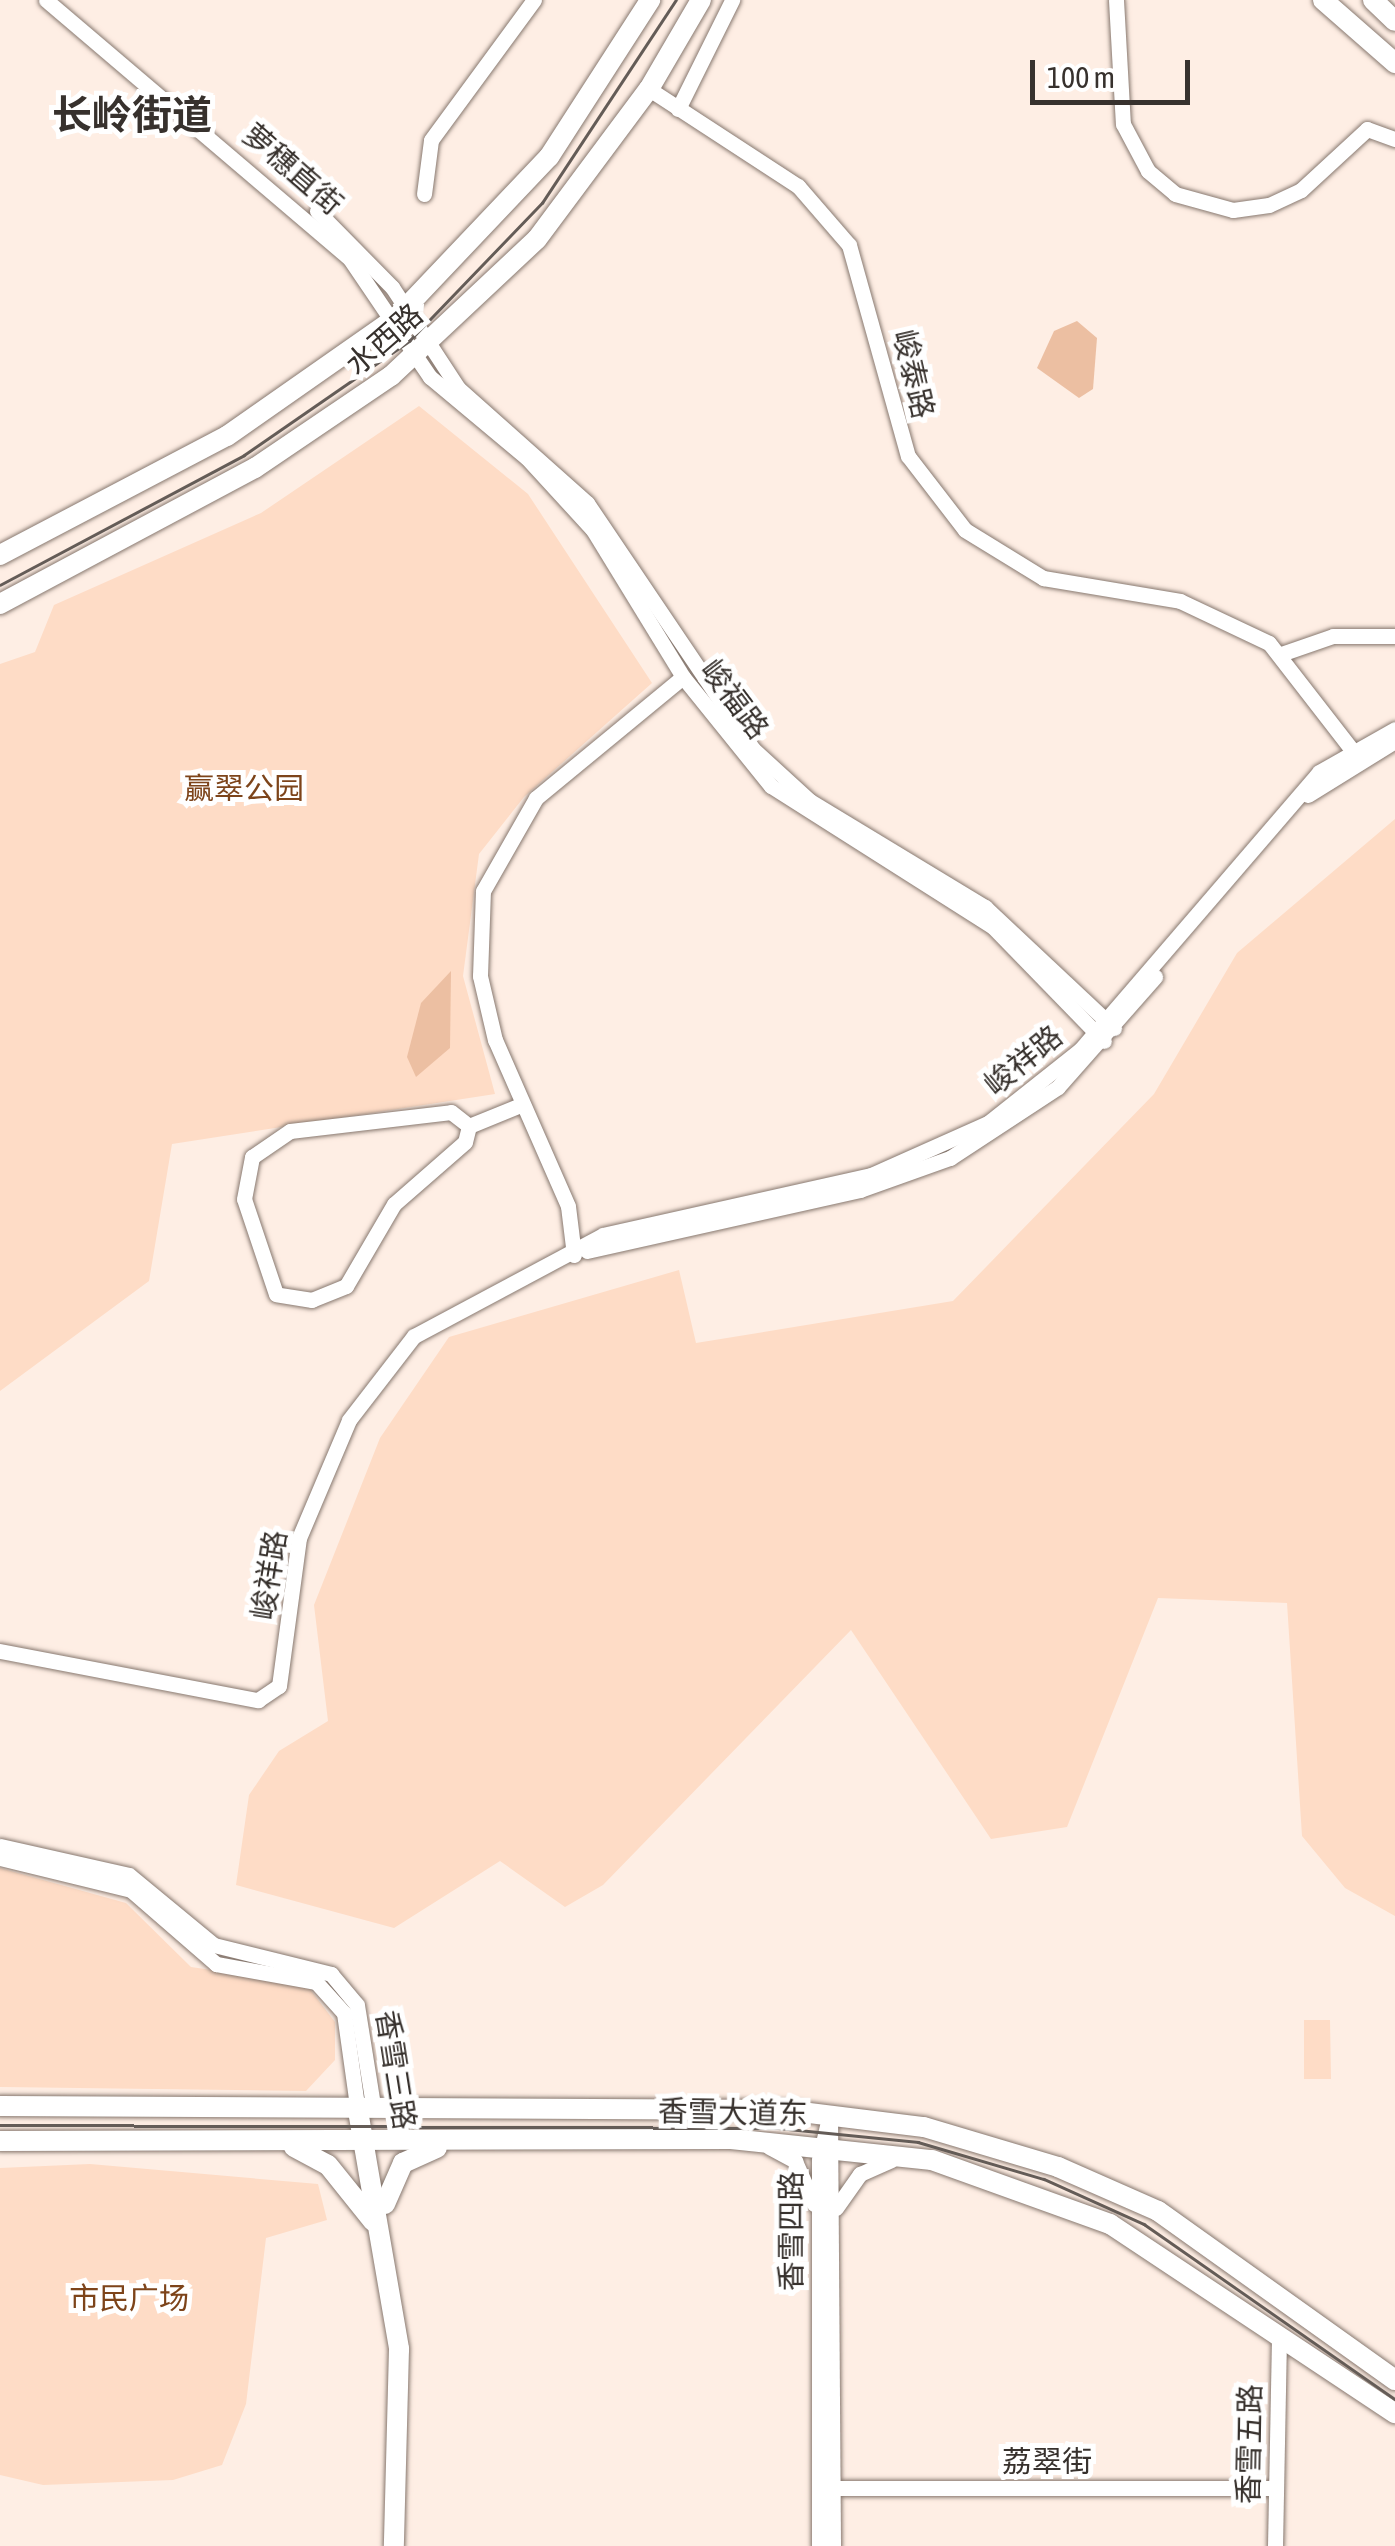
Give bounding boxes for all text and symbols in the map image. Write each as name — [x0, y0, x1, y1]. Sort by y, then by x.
scale bar — [1035, 40, 1195, 102]
text: 100 m — [1047, 60, 1115, 94]
district label: 长岭街道 — [52, 91, 212, 139]
street label: 萝穗直街 — [236, 116, 350, 222]
street label: 水西路 — [338, 296, 430, 382]
street label: 峻泰路 — [886, 326, 942, 422]
street label: 峻福路 — [694, 652, 776, 746]
park label: 赢翠公园 — [184, 770, 304, 806]
street label: 峻祥路 — [977, 1018, 1069, 1102]
street label: 峻祥路 — [244, 1528, 294, 1622]
street label: 香雪三路 — [369, 2008, 423, 2132]
street label: 香雪大道东 — [658, 2093, 808, 2131]
street label: 香雪四路 — [773, 2171, 809, 2291]
park label: 市民广场 — [69, 2280, 189, 2316]
street label: 香雪五路 — [1230, 2384, 1268, 2504]
street label: 荔翠街 — [1002, 2443, 1092, 2479]

